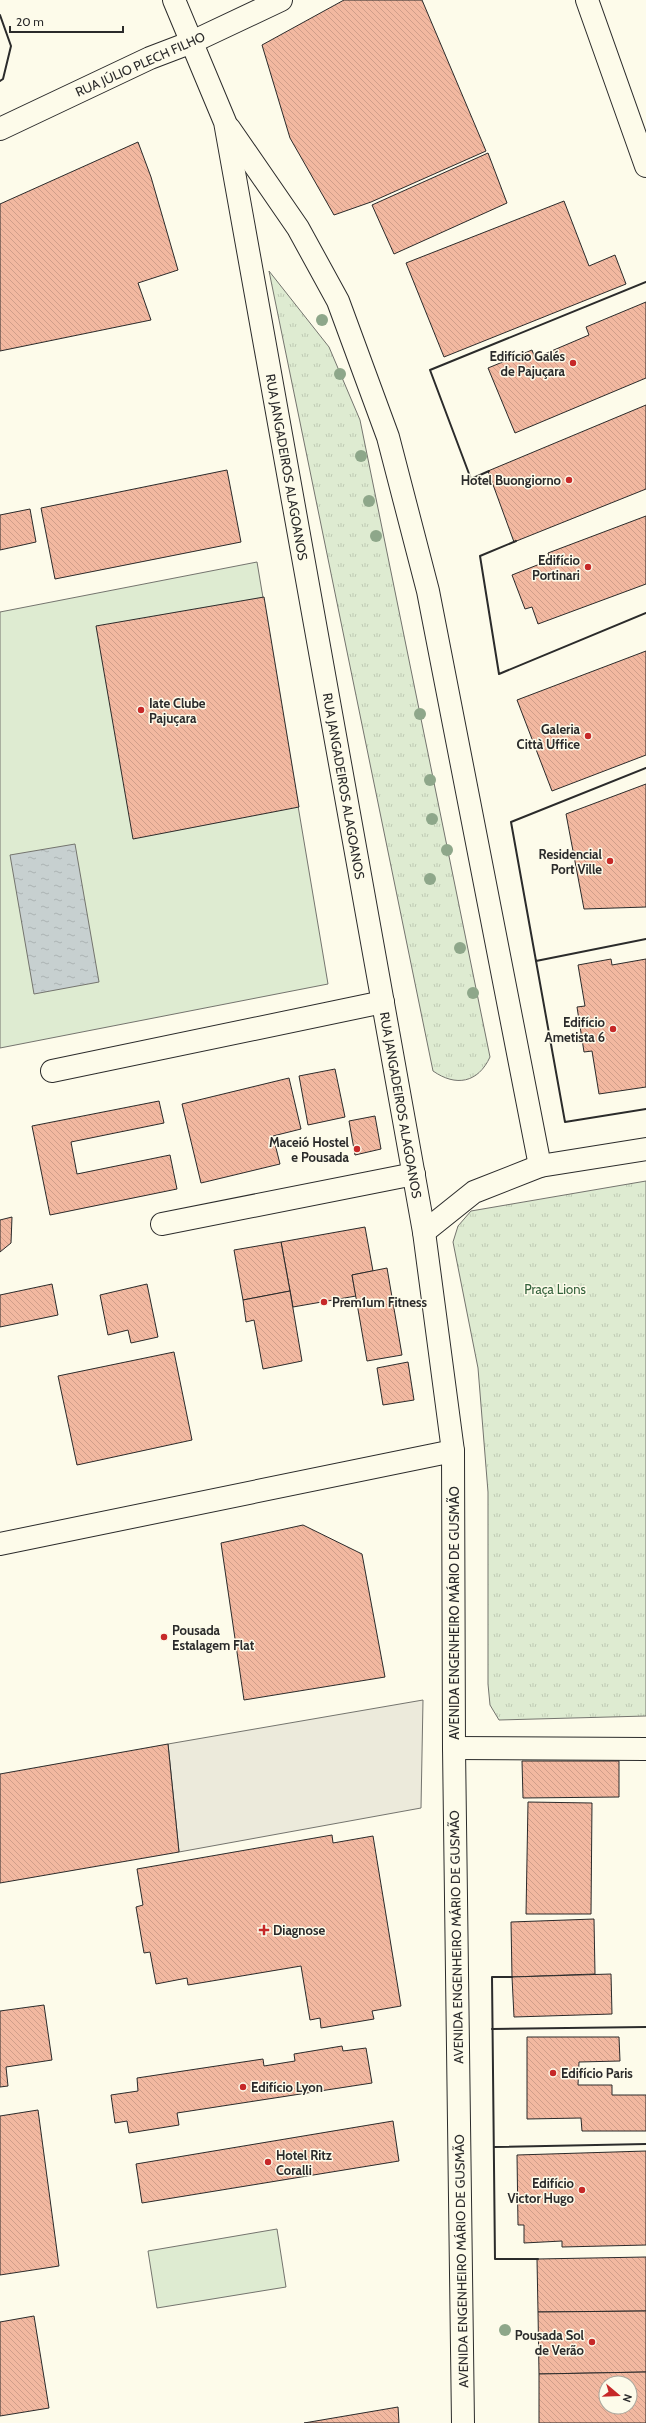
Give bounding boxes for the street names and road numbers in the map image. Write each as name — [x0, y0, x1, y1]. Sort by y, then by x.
street label: RUA JÚLIO PLECH FILHO — [72, 27, 207, 100]
street label: RUA JANGADEIROS ALAGOANOS — [263, 372, 311, 562]
street label: RUA JANGADEIROS ALAGOANOS — [320, 691, 368, 881]
street label: RUA JANGADEIROS ALAGOANOS — [377, 1010, 425, 1200]
street label: AVENIDA ENGENHEIRO MÁRIO DE GUSMÃO — [445, 1486, 462, 1740]
street label: AVENIDA ENGENHEIRO MÁRIO DE GUSMÃO — [445, 1810, 466, 2064]
street label: AVENIDA ENGENHEIRO MÁRIO DE GUSMÃO — [450, 2134, 471, 2388]

